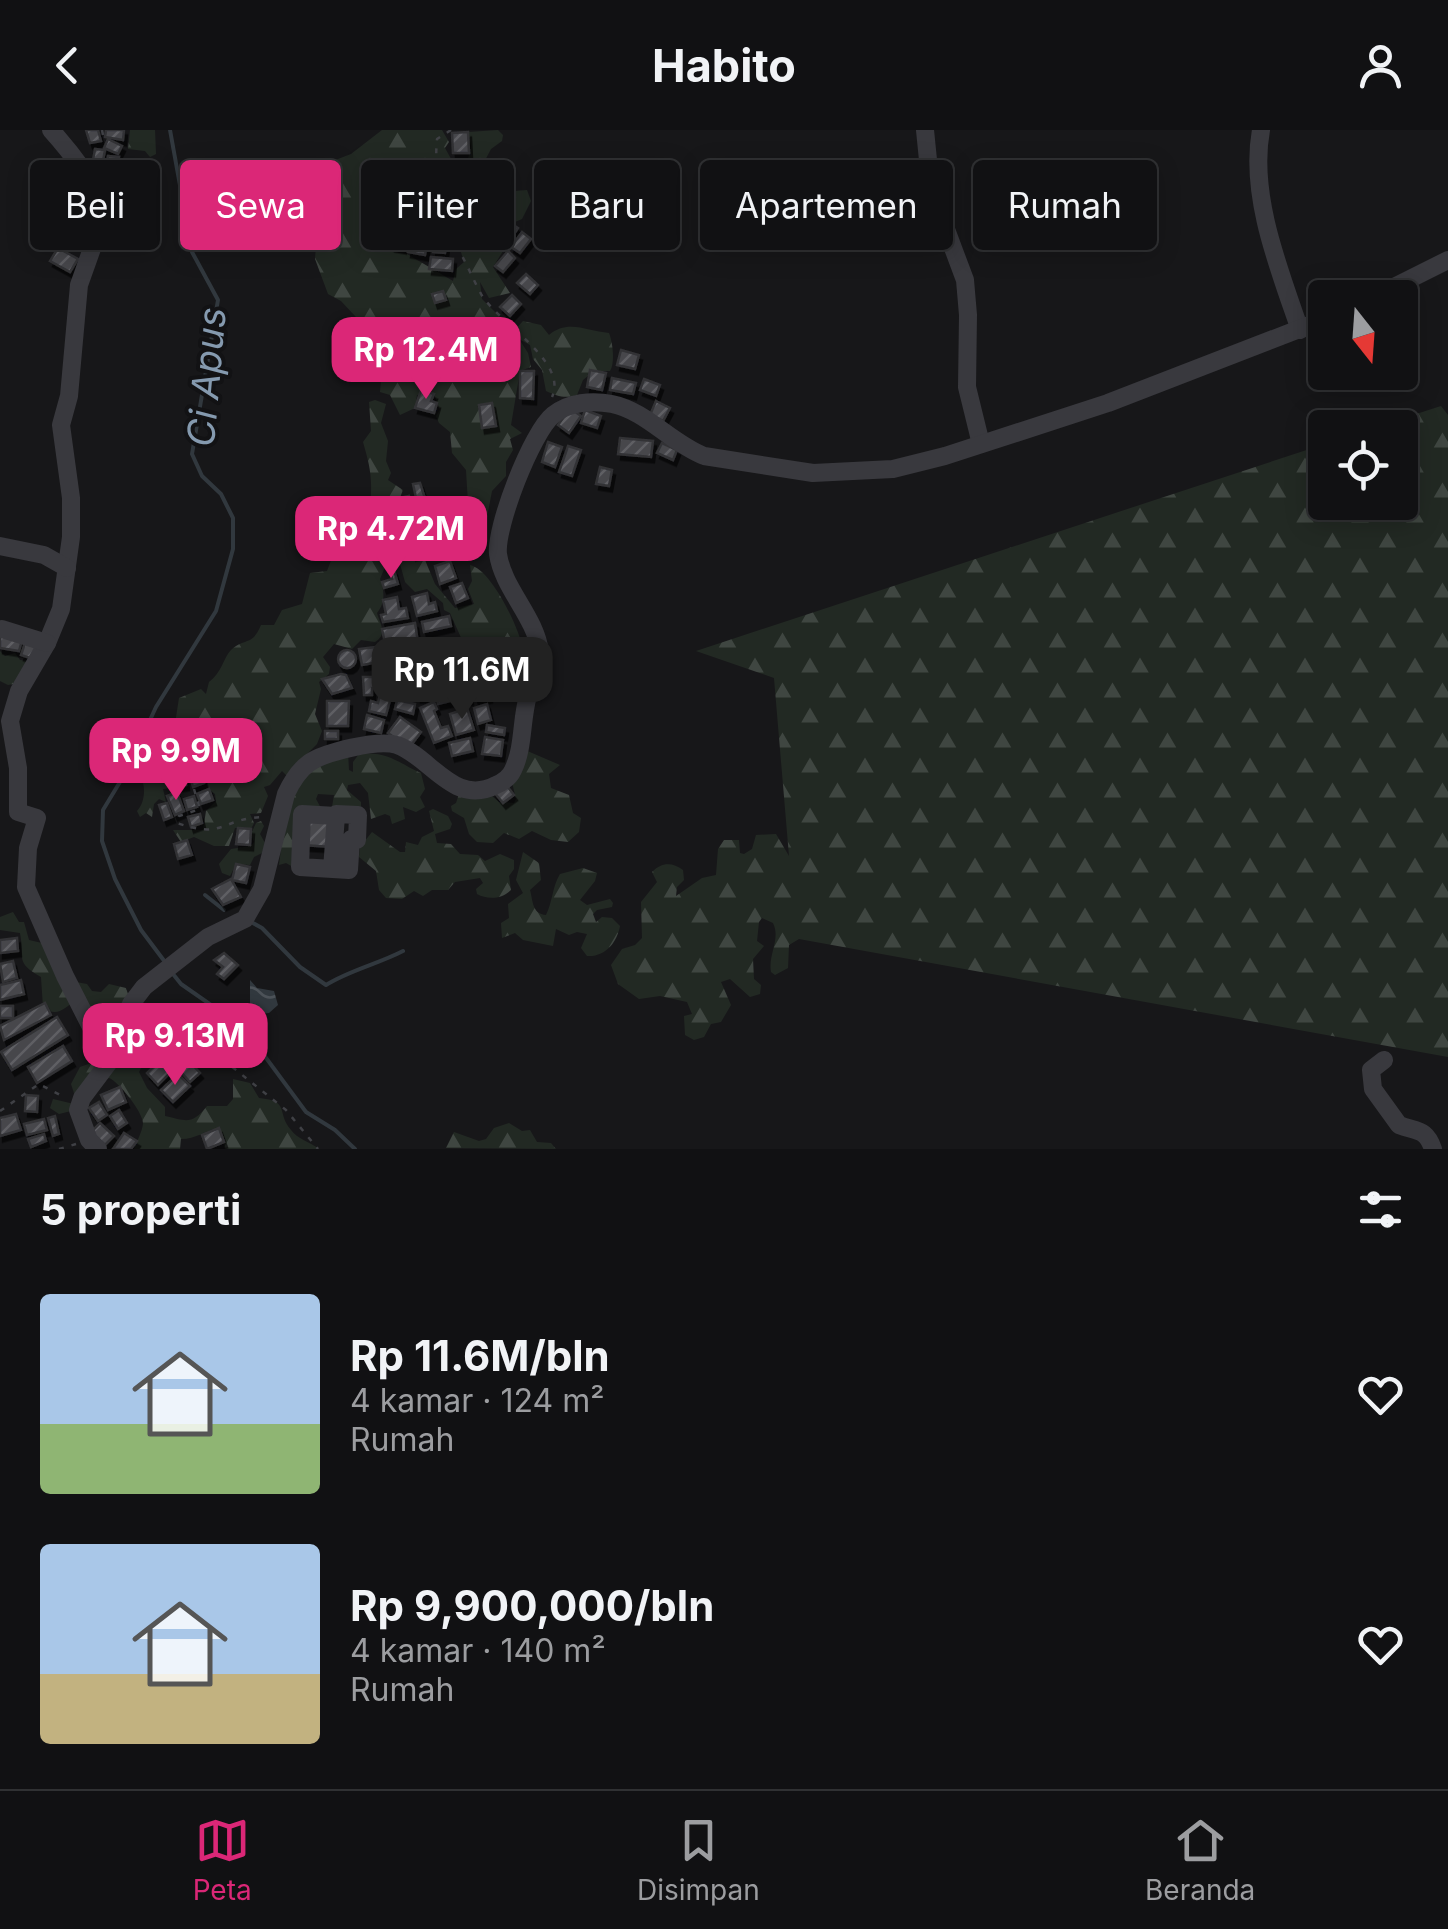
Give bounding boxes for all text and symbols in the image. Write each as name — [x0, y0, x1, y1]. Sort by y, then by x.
icon: back — [40, 38, 95, 93]
text: Habito — [652, 38, 796, 93]
icon: person — [1353, 38, 1408, 93]
chip: Beli — [30, 160, 160, 250]
chip: Sewa — [180, 160, 341, 250]
chip: Filter — [361, 160, 514, 250]
chip: Baru — [534, 160, 680, 250]
chip: Apartemen — [700, 160, 953, 250]
chip: Rumah — [973, 160, 1157, 250]
north arrow — [1308, 280, 1418, 390]
map controls — [1308, 280, 1418, 520]
water label: Ci Apus — [177, 305, 235, 449]
pin: Rp 12.4M — [323, 317, 529, 402]
text: Rp 12.4M — [354, 330, 498, 369]
button: locate — [1308, 410, 1418, 520]
pin: Rp 4.72M — [288, 496, 494, 581]
text: Rp 4.72M — [317, 509, 465, 548]
pin: Rp 11.6M — [359, 637, 565, 722]
text: Rp 11.6M — [394, 650, 530, 689]
pin: Rp 9.9M — [84, 718, 268, 803]
text: Rp 9.9M — [111, 731, 241, 770]
pin: Rp 9.13M — [72, 1003, 278, 1088]
text: Rp 9.13M — [105, 1016, 245, 1055]
icon: filters — [1353, 1182, 1408, 1237]
text: 5 properti — [40, 1184, 241, 1235]
text: Rp 11.6M/bln — [350, 1330, 610, 1381]
icon: home — [120, 1334, 240, 1454]
icon: heart — [1353, 1367, 1408, 1422]
text: 4 kamar · 124 m² — [350, 1381, 604, 1420]
text: Rumah — [350, 1420, 454, 1459]
text: Rp 9,900,000/bln — [350, 1580, 714, 1631]
icon: home — [120, 1584, 240, 1704]
icon: heart — [1353, 1617, 1408, 1672]
text: 4 kamar · 140 m² — [350, 1631, 606, 1670]
text: Rumah — [350, 1670, 454, 1709]
tab: Peta — [193, 1813, 252, 1907]
tab: Disimpan — [637, 1813, 760, 1907]
tab: Beranda — [1145, 1813, 1255, 1907]

